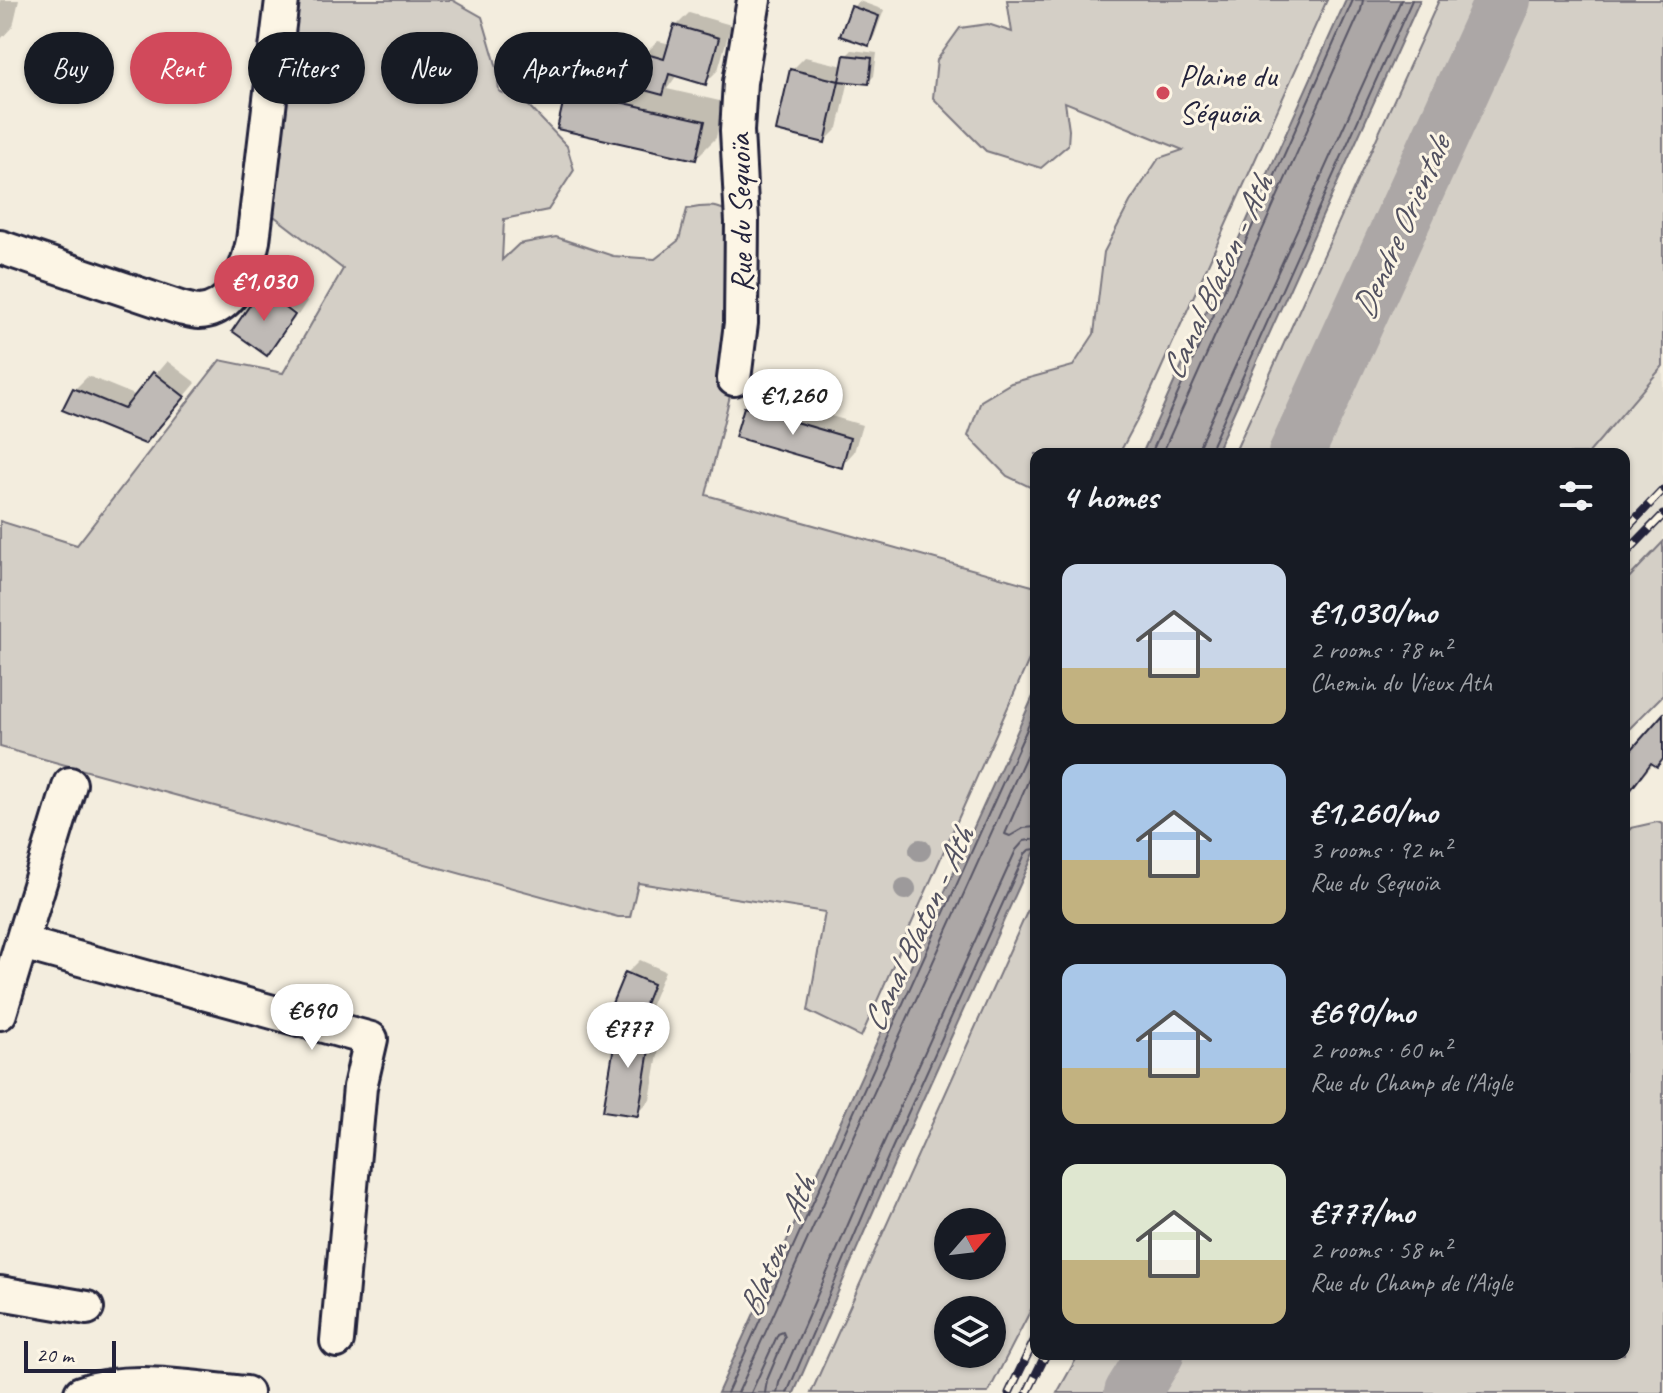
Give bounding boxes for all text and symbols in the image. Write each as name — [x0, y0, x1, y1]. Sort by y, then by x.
chip: Buy — [24, 32, 114, 104]
chip: Rent — [130, 32, 232, 104]
chip: Filters — [248, 32, 365, 104]
chip: New — [381, 32, 478, 104]
chip: Apartment — [494, 32, 653, 104]
place label: Plaine du Séquoïa — [1179, 55, 1279, 133]
marker: Plaine du Séquoïa — [1154, 84, 1172, 102]
water label: Dendre Orientale — [1341, 125, 1462, 325]
street label: Rue du Sequoïa — [719, 131, 762, 293]
water label: Canal Blaton - Ath — [1150, 166, 1284, 386]
pin: €1,030 — [199, 255, 329, 323]
text: €1,030 — [232, 264, 296, 297]
pin: €1,260 — [728, 369, 858, 437]
text: €1,260 — [761, 378, 825, 411]
icon: filters — [1554, 474, 1598, 518]
text: 4 homes — [1062, 475, 1158, 518]
text: €1,030/mo — [1310, 590, 1437, 633]
icon: home — [1126, 596, 1222, 692]
text: 2 rooms · 78 m² — [1310, 633, 1451, 666]
text: Chemin du Vieux Ath — [1310, 666, 1492, 699]
text: €1,260/mo — [1310, 790, 1438, 833]
icon: home — [1126, 796, 1222, 892]
water label: Canal Blaton - Ath — [851, 818, 985, 1038]
text: 3 rooms · 92 m² — [1310, 833, 1451, 866]
text: Rue du Sequoïa — [1310, 866, 1439, 899]
pin: €690 — [265, 984, 359, 1052]
text: €690/mo — [1310, 990, 1415, 1033]
text: €690 — [288, 993, 336, 1026]
icon: home — [1126, 996, 1222, 1092]
pin: €777 — [581, 1002, 675, 1070]
text: €777 — [605, 1011, 651, 1044]
text: 2 rooms · 60 m² — [1310, 1033, 1451, 1066]
text: Rue du Champ de l'Aigle — [1310, 1066, 1512, 1099]
water label: Blaton - Ath — [728, 1167, 826, 1323]
text: €777/mo — [1310, 1190, 1414, 1233]
icon: home — [1126, 1196, 1222, 1292]
north arrow — [934, 1208, 1006, 1280]
map controls — [934, 1208, 1006, 1368]
text: 2 rooms · 58 m² — [1310, 1233, 1451, 1266]
text: Rue du Champ de l'Aigle — [1310, 1266, 1512, 1299]
button: layers — [934, 1296, 1006, 1368]
scale bar — [24, 1337, 116, 1373]
text: 20 m — [36, 1341, 73, 1369]

